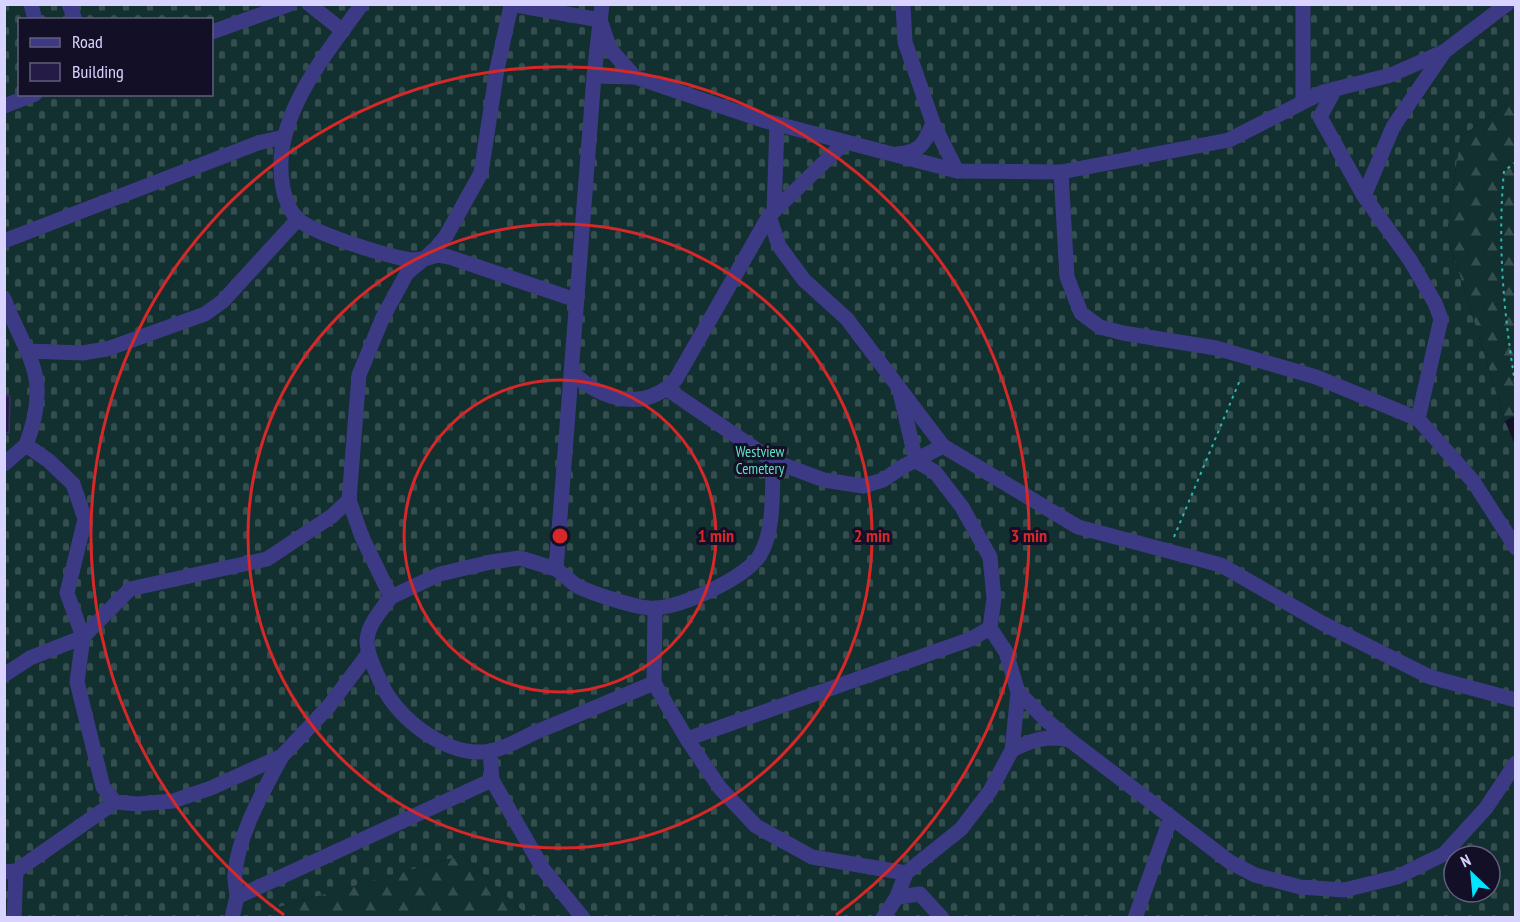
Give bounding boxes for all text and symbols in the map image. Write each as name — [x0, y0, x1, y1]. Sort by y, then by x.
legend — [18, 18, 213, 96]
text: Road — [72, 30, 103, 53]
text: Building — [72, 60, 124, 83]
park label: Westview Cemetery — [736, 442, 785, 478]
text: 1 min — [698, 524, 734, 547]
text: 2 min — [854, 524, 890, 547]
text: 3 min — [1011, 524, 1047, 547]
centre of rings — [550, 526, 570, 546]
north arrow — [1442, 844, 1502, 904]
text: N — [1457, 850, 1474, 871]

